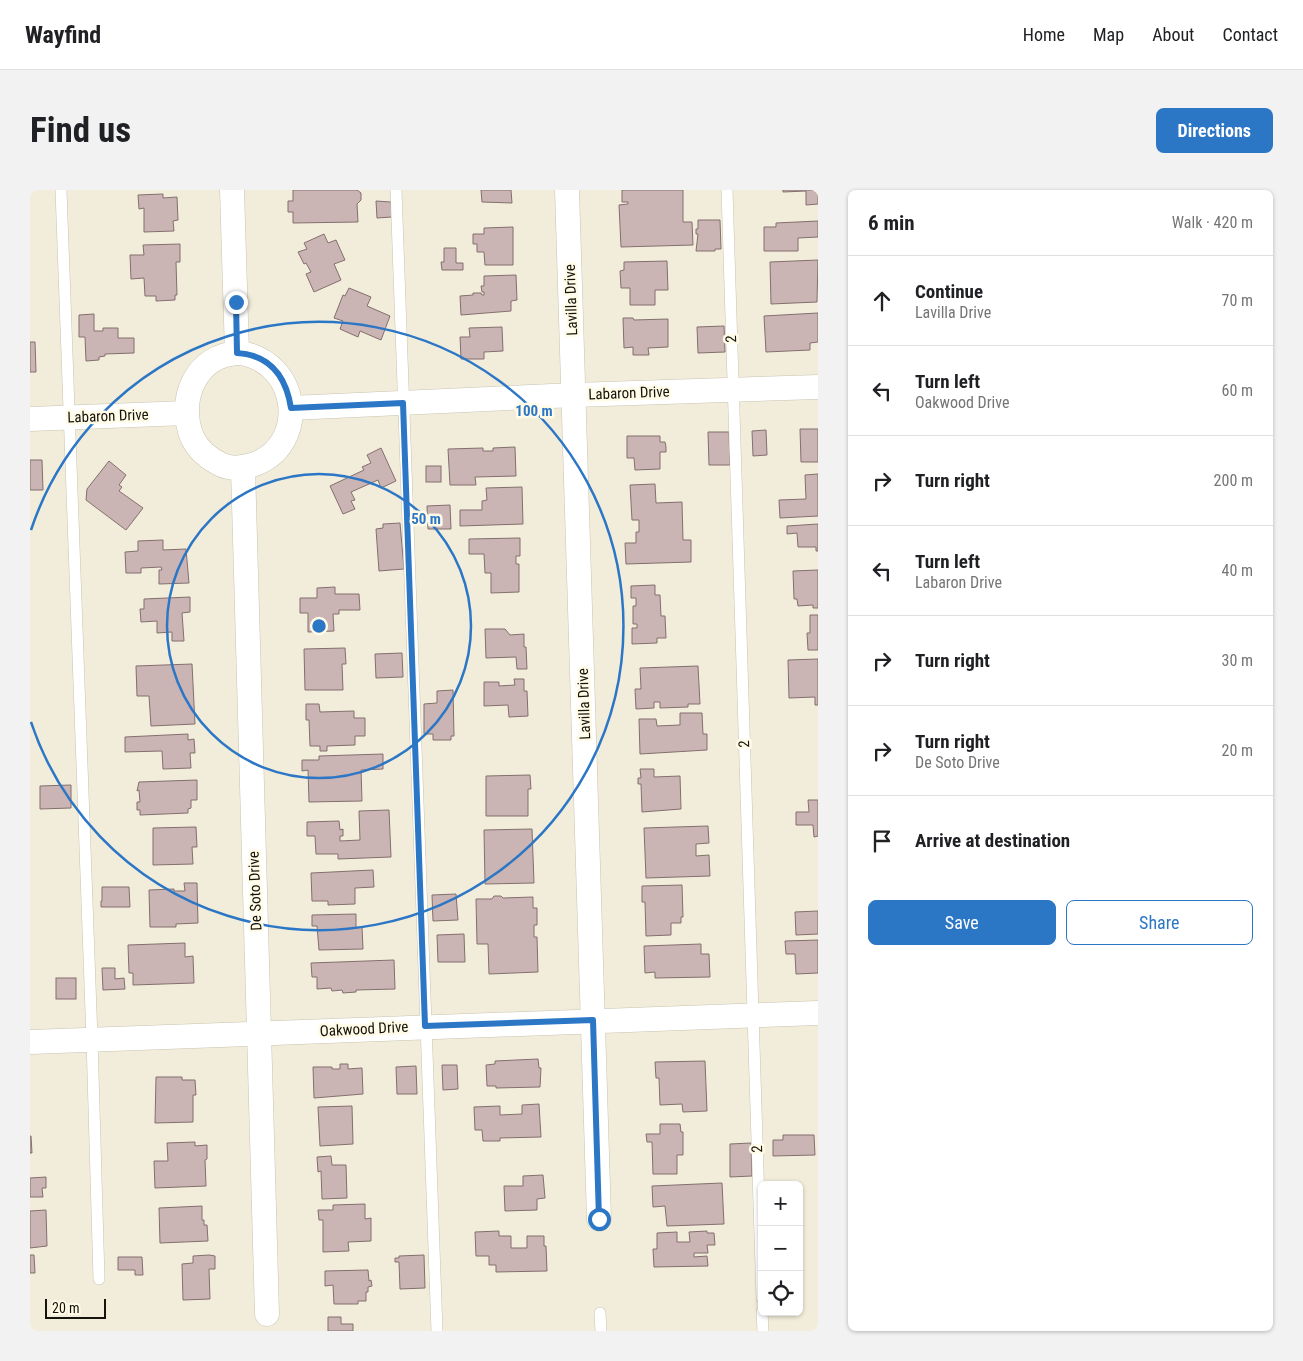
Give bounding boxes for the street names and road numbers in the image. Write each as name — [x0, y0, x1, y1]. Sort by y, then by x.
street label: Lavilla Drive — [561, 264, 581, 336]
street label: 2 — [722, 335, 740, 343]
street label: Labaron Drive — [588, 383, 670, 403]
street label: Labaron Drive — [67, 406, 149, 426]
street label: Lavilla Drive — [574, 668, 594, 740]
street label: 2 — [735, 740, 753, 748]
street label: De Soto Drive — [245, 851, 265, 931]
street label: Oakwood Drive — [319, 1018, 409, 1040]
street label: 2 — [748, 1145, 766, 1153]

